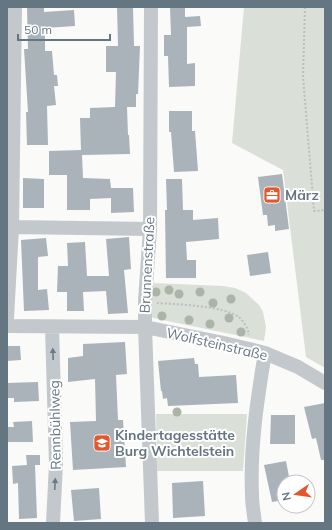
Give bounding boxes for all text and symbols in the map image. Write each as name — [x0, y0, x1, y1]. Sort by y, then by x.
scale bar — [18, 16, 110, 42]
text: 50 m — [24, 22, 52, 37]
office icon: März — [262, 185, 282, 205]
place label: März — [285, 186, 319, 204]
street label: Brunnenstraße — [135, 216, 159, 314]
street label: Wolfsteinstraße — [165, 324, 269, 364]
one-way arrow — [50, 347, 56, 360]
street label: Rennbühlweg — [45, 380, 65, 470]
place label: Kindertagesstätte Burg Wichtelstein — [115, 426, 235, 460]
school or university icon: Kindertagesstätte Burg Wichtelstein — [92, 433, 112, 453]
north arrow — [276, 474, 316, 514]
one-way arrow — [52, 477, 58, 490]
text: N — [279, 491, 294, 502]

